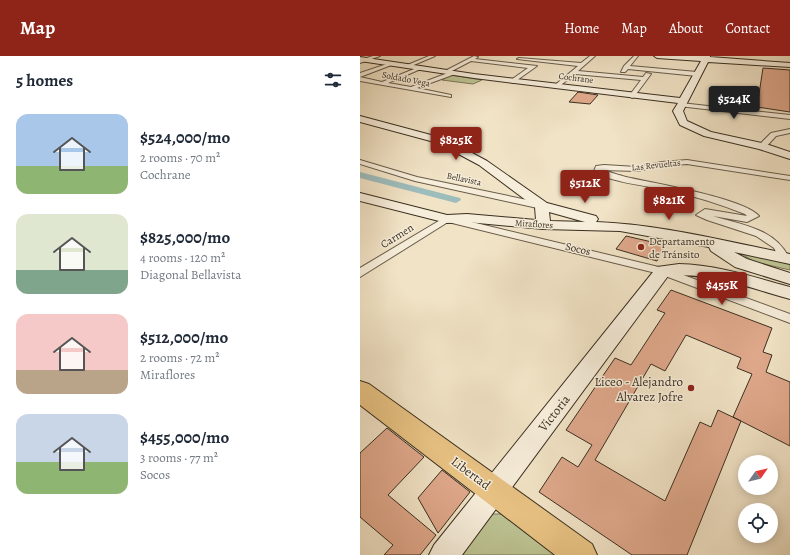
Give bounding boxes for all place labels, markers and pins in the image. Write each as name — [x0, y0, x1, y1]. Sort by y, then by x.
pin: $524K — [706, 86, 762, 120]
pin: $825K — [428, 127, 484, 161]
pin: $512K — [557, 170, 613, 204]
pin: $821K — [641, 187, 697, 221]
place label: Departamento de Tránsito — [649, 234, 715, 262]
marker: Departamento de Tránsito — [636, 242, 646, 252]
pin: $455K — [694, 272, 750, 306]
place label: Liceo - Alejandro Alvarez Jofre — [594, 373, 683, 405]
marker: Liceo - Alejandro Alvarez Jofre — [686, 383, 696, 393]

